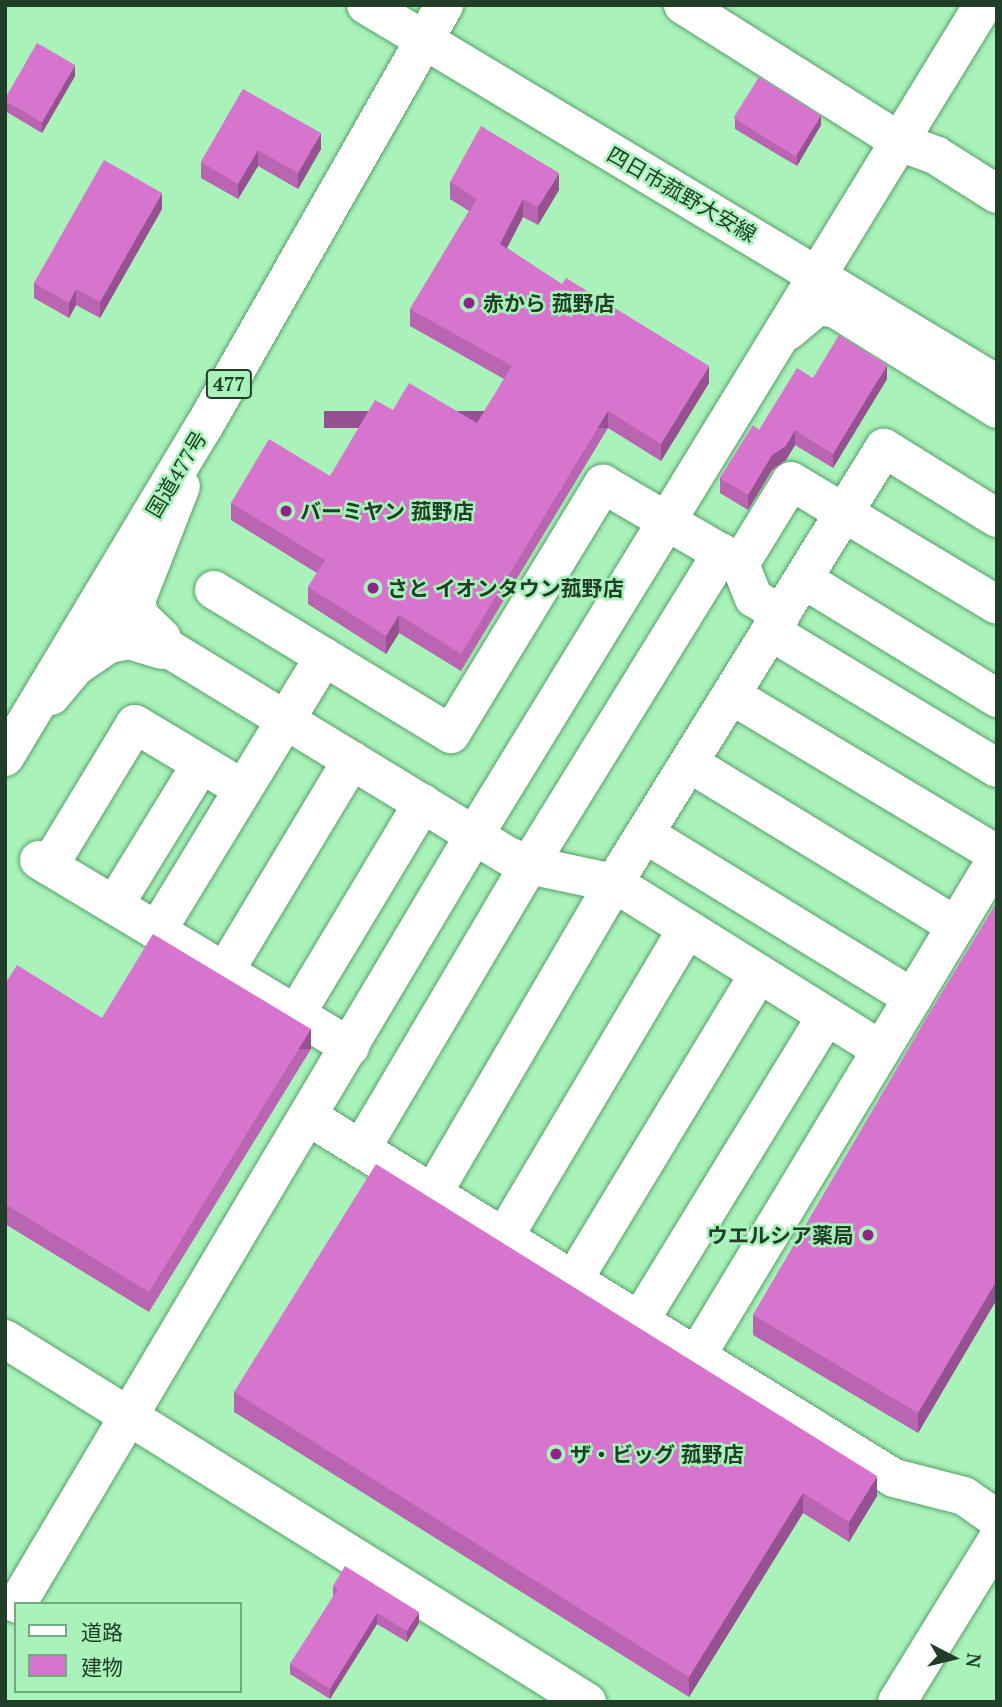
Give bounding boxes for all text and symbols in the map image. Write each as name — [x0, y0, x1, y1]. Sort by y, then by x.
street label: 四日市菰野大安線 — [603, 141, 761, 247]
place label: 赤から 菰野店 — [483, 290, 615, 316]
marker: 赤から 菰野店 — [461, 295, 477, 311]
road number: 477 — [204, 368, 254, 400]
street label: 国道477号 — [140, 426, 212, 522]
place label: バーミヤン 菰野店 — [300, 498, 474, 524]
marker: バーミヤン 菰野店 — [278, 503, 294, 519]
place label: さと イオンタウン菰野店 — [387, 575, 624, 601]
marker: さと イオンタウン菰野店 — [365, 580, 381, 596]
place label: ウエルシア薬局 — [707, 1222, 854, 1248]
marker: ウエルシア薬局 — [860, 1227, 876, 1243]
place label: ザ・ビッグ 菰野店 — [570, 1441, 744, 1467]
marker: ザ・ビッグ 菰野店 — [548, 1446, 564, 1462]
legend — [14, 1602, 242, 1693]
text: 道路 — [81, 1618, 123, 1646]
north arrow — [918, 1623, 988, 1693]
text: N — [961, 1652, 988, 1669]
text: 建物 — [81, 1653, 123, 1681]

